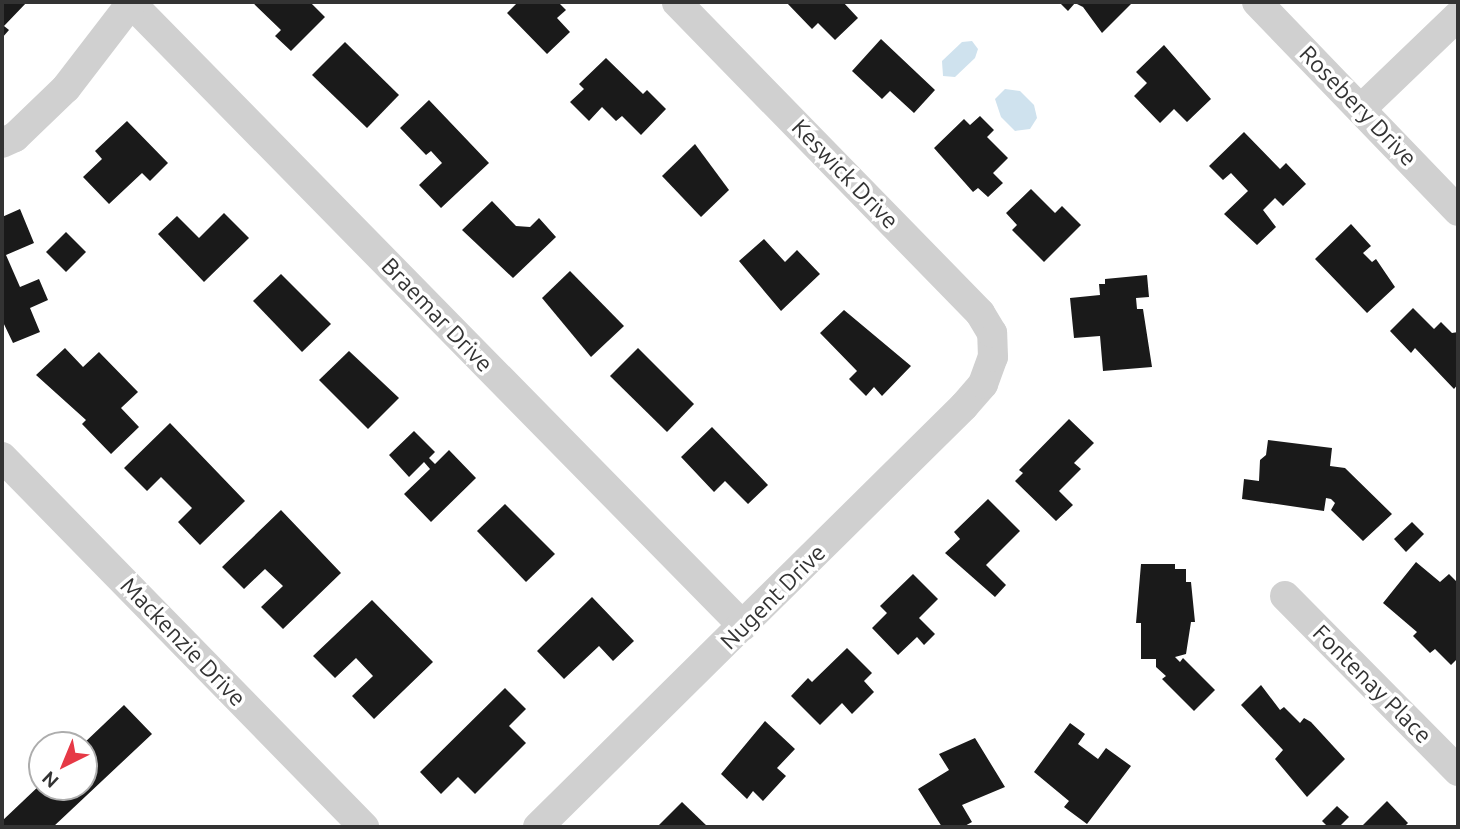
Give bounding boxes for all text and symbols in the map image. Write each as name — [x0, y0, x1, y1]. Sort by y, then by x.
street label: Rosebery Drive — [1294, 40, 1422, 172]
street label: Keswick Drive — [786, 113, 904, 235]
street label: Braemar Drive — [376, 252, 498, 378]
street label: Nugent Drive — [715, 539, 831, 655]
street label: Mackenzie Drive — [115, 572, 251, 712]
street label: Fontenay Place — [1307, 619, 1437, 749]
north arrow — [28, 731, 98, 801]
text: N — [37, 767, 63, 793]

